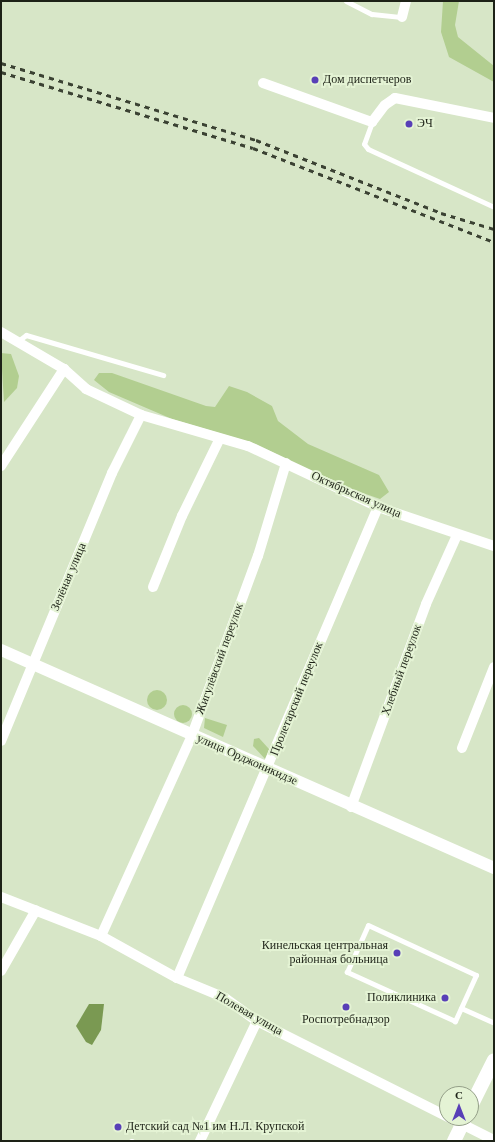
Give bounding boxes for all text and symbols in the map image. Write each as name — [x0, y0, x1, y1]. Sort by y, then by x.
place label: Дом диспетчеров — [323, 73, 411, 87]
marker: Дом диспетчеров — [310, 75, 320, 85]
place label: ЭЧ — [417, 117, 433, 131]
marker: ЭЧ — [404, 119, 414, 129]
street label: Октябрьская улица — [309, 469, 403, 521]
street label: Зелёная улица — [48, 541, 90, 613]
street label: Жигулёвский переулок — [193, 601, 247, 717]
street label: Хлебный переулок — [379, 622, 425, 718]
street label: Пролетарский переулок — [268, 640, 326, 758]
street label: улица Орджоникидзе — [194, 731, 300, 789]
place label: Кинельская центральная районная больница — [262, 939, 388, 967]
marker: Кинельская центральная районная больница — [391, 947, 403, 959]
street label: Полевая улица — [213, 989, 285, 1039]
place label: Поликлиника — [367, 991, 436, 1005]
marker: Поликлиника — [439, 992, 451, 1004]
marker: Роспотребнадзор — [341, 1002, 351, 1012]
place label: Роспотребнадзор — [302, 1013, 390, 1027]
north arrow — [439, 1086, 479, 1126]
text: С — [455, 1089, 463, 1101]
place label: Детский сад №1 им Н.Л. Крупской — [126, 1120, 304, 1134]
marker: Детский сад №1 им Н.Л. Крупской — [113, 1122, 123, 1132]

